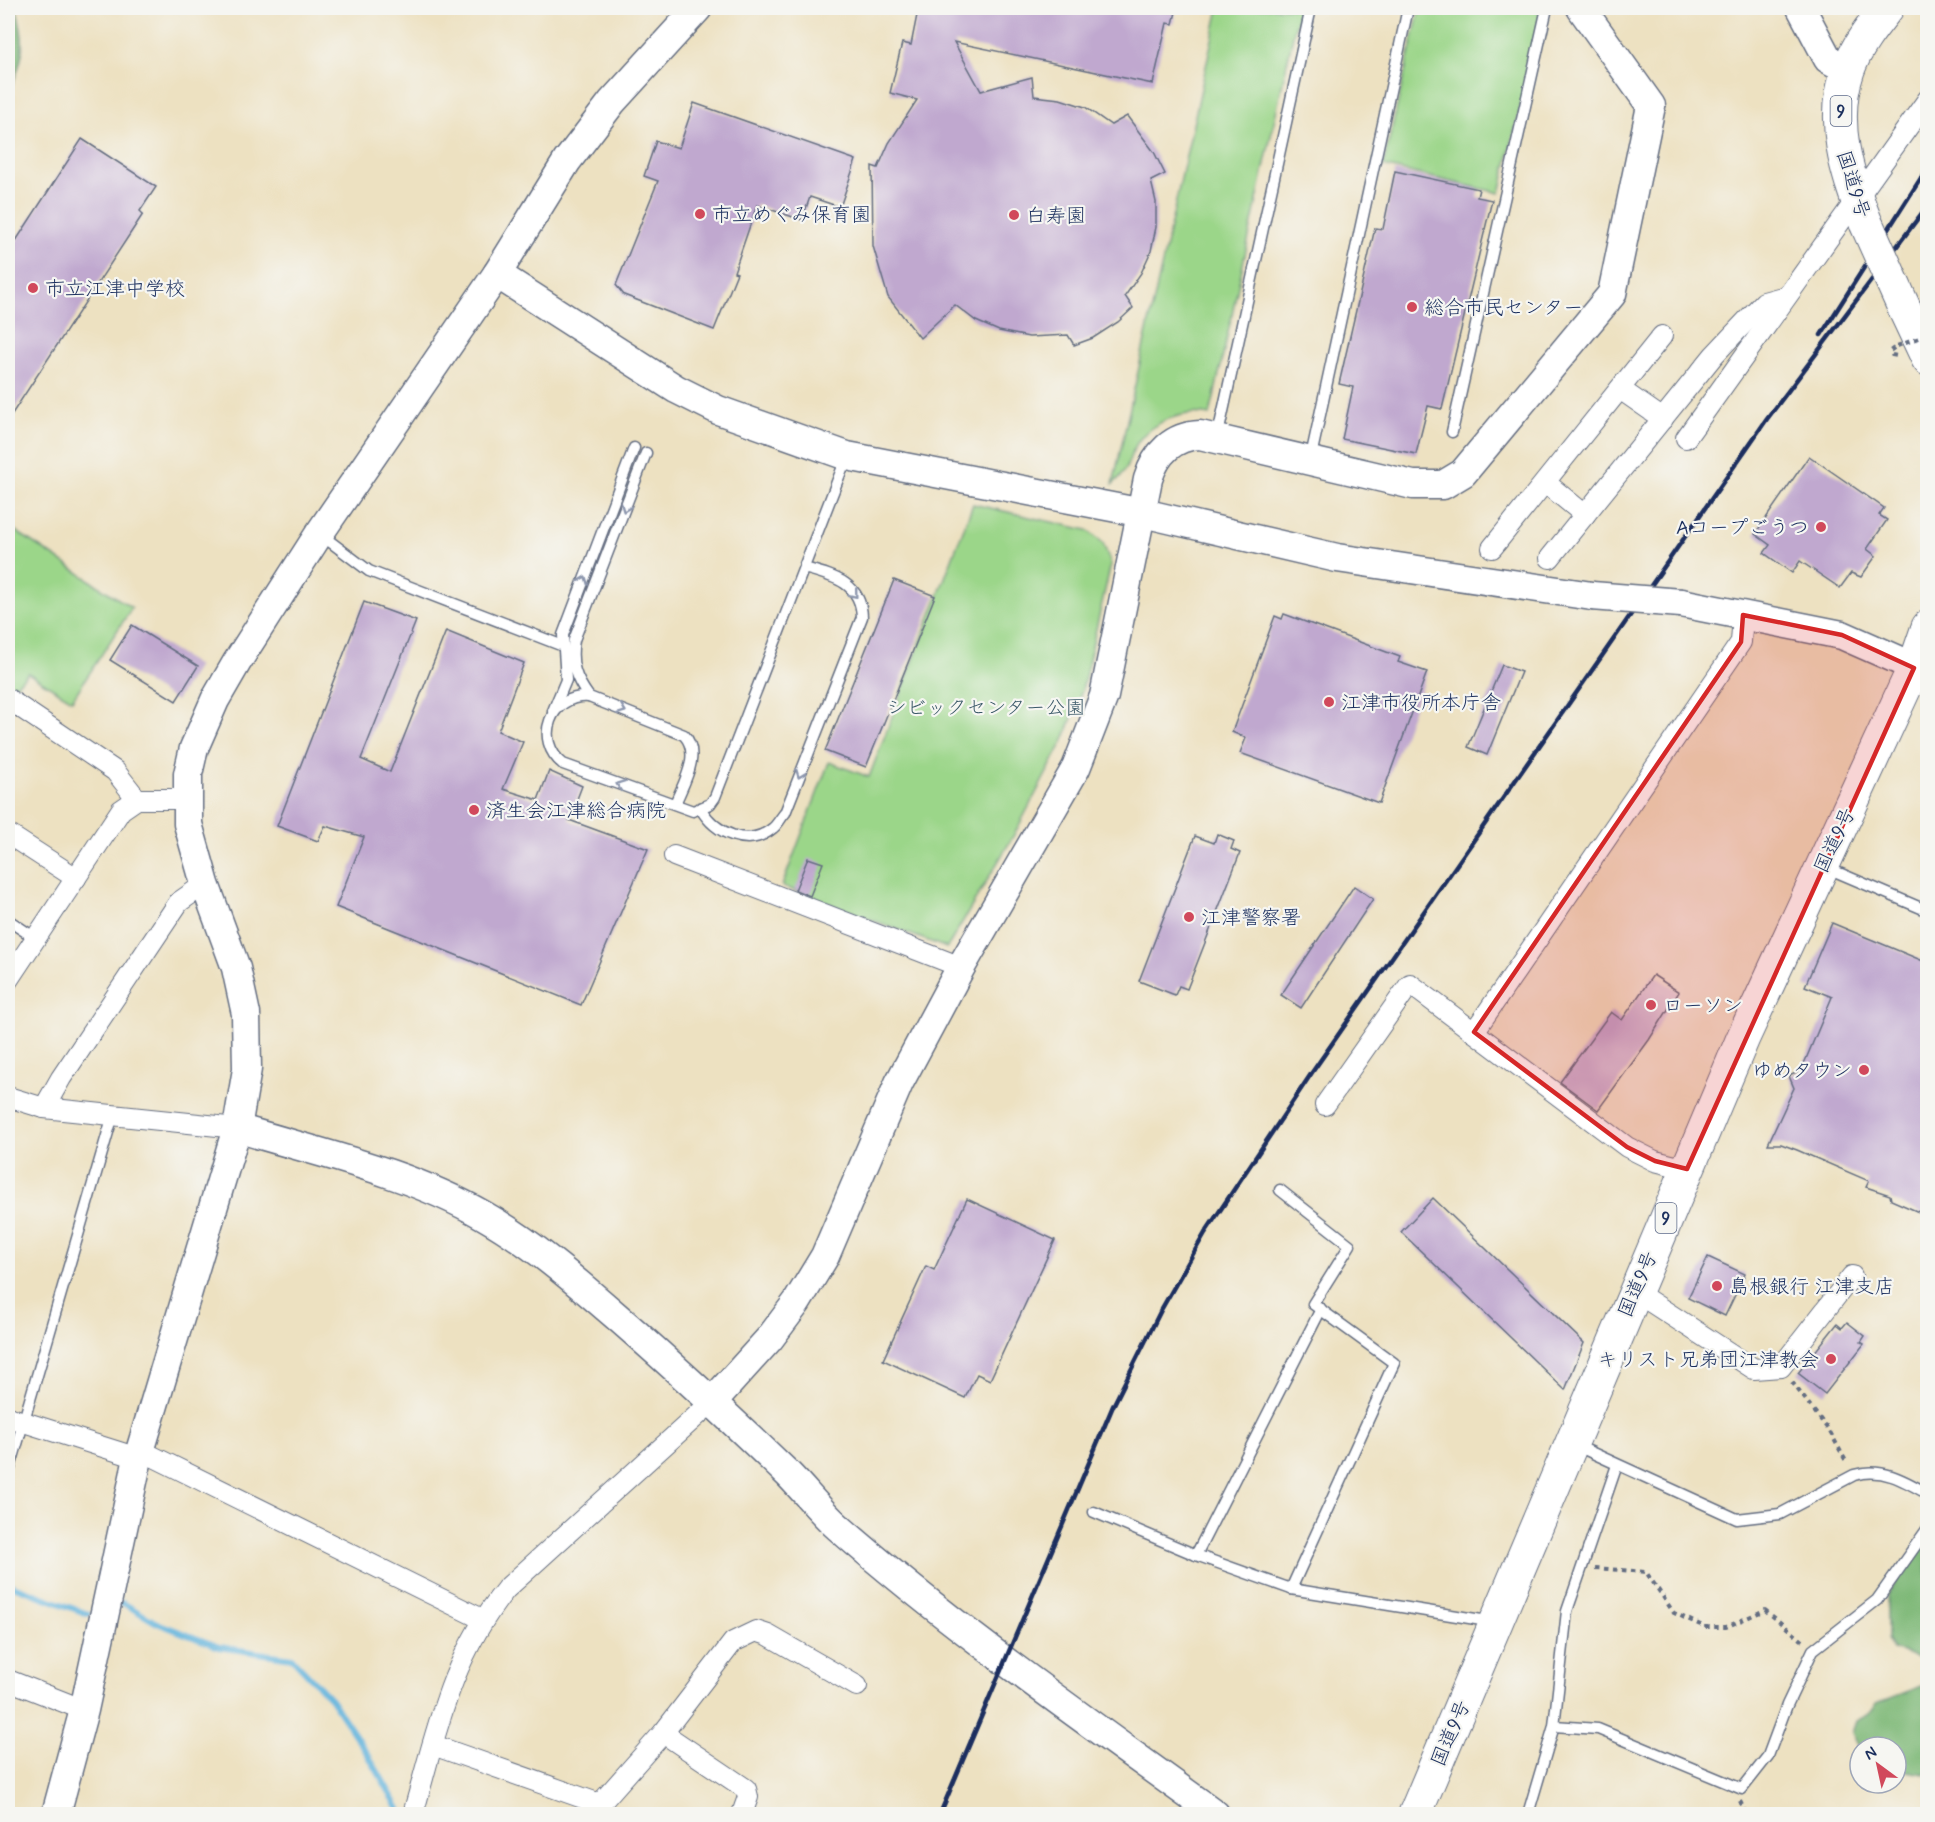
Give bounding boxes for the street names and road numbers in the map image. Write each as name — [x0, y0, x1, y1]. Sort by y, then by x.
road number: 9 — [1830, 96, 1852, 126]
street label: 国道9号 — [1829, 147, 1876, 222]
street label: 国道9号 — [1808, 803, 1862, 878]
road number: 9 — [1656, 1203, 1676, 1233]
street label: 国道9号 — [1612, 1247, 1664, 1322]
street label: 国道9号 — [1425, 1696, 1477, 1771]

